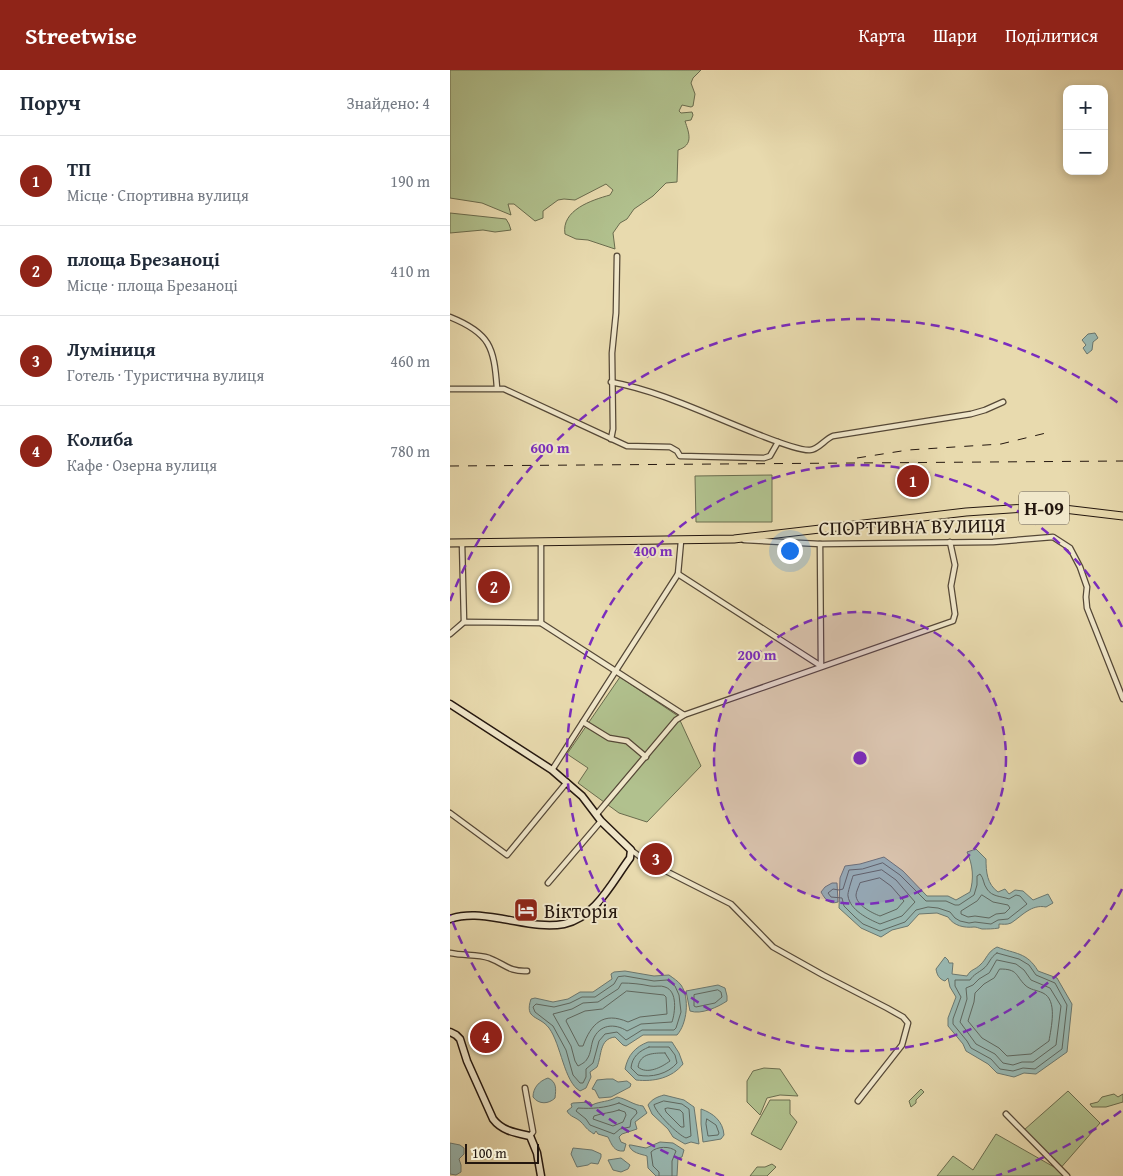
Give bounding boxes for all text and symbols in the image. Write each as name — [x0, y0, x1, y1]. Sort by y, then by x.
text: Streetwise — [25, 18, 137, 53]
text: Карта — [859, 22, 905, 49]
text: Шари — [933, 22, 977, 49]
text: Поділитися — [1005, 22, 1098, 49]
map controls — [1063, 85, 1108, 175]
button: + — [1063, 85, 1108, 130]
text: Поруч — [20, 87, 81, 118]
text: Знайдено: 4 — [347, 91, 430, 115]
button: − — [1063, 130, 1108, 175]
text: ТП — [67, 155, 91, 183]
text: 1 — [32, 169, 40, 193]
text: 190 m — [390, 169, 430, 193]
text: Місце · Спортивна вулиця — [67, 183, 249, 207]
text: площа Брезаноці — [67, 245, 220, 273]
text: 2 — [32, 259, 40, 283]
text: 410 m — [390, 259, 430, 283]
text: Місце · площа Брезаноці — [67, 273, 238, 297]
text: Луміниця — [67, 335, 156, 363]
text: 3 — [32, 349, 40, 373]
text: 460 m — [390, 349, 430, 373]
text: Готель · Туристична вулиця — [67, 363, 264, 387]
text: Колиба — [67, 425, 133, 453]
text: 600 m — [530, 437, 570, 458]
text: 4 — [32, 439, 40, 463]
text: 780 m — [390, 439, 430, 463]
text: Кафе · Озерна вулиця — [67, 453, 217, 477]
pin: 1 — [897, 462, 929, 500]
road number: Н-09 — [1019, 492, 1069, 524]
street label: СПОРТИВНА ВУЛИЦЯ — [818, 510, 1006, 542]
your location — [777, 538, 803, 564]
text: 400 m — [633, 540, 673, 561]
pin: 2 — [478, 568, 510, 606]
text: 200 m — [737, 644, 777, 665]
centre of rings — [851, 749, 869, 767]
pin: 3 — [640, 840, 672, 878]
place label: Вікторія — [544, 896, 618, 925]
hotel icon: Вікторія — [513, 897, 539, 923]
pin: 4 — [470, 1018, 502, 1056]
scale bar — [465, 1141, 539, 1164]
text: 100 m — [472, 1143, 507, 1163]

